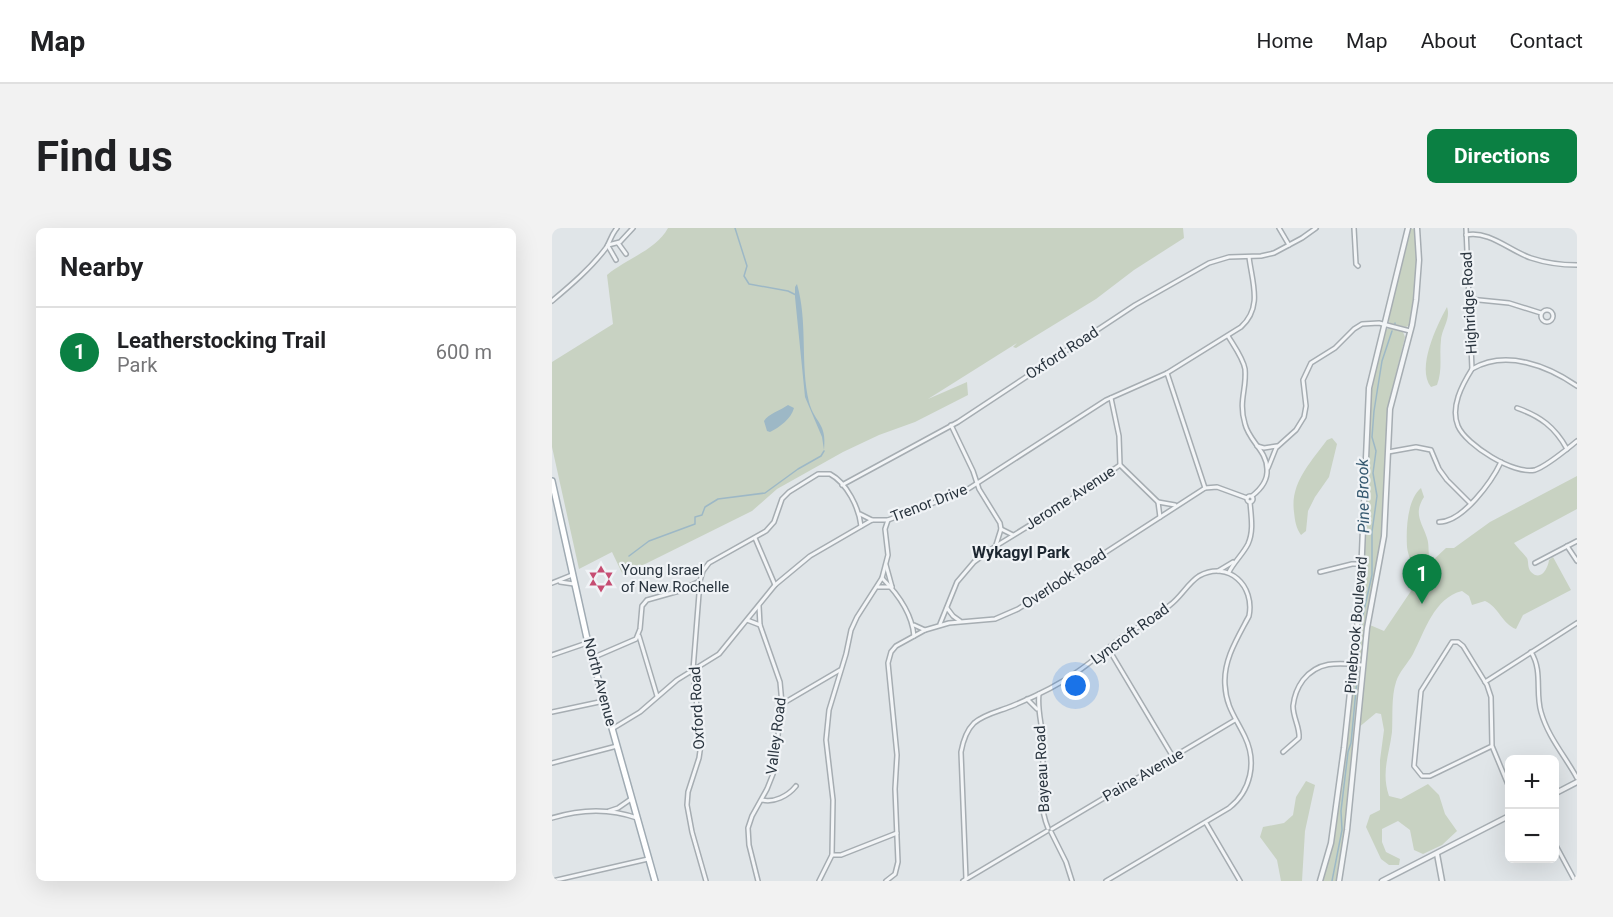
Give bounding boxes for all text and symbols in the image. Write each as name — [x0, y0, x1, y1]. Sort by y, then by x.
text: Map — [30, 25, 85, 58]
text: Home — [1257, 29, 1313, 53]
text: Map — [1346, 29, 1388, 53]
text: About — [1421, 29, 1477, 53]
text: Contact — [1510, 29, 1583, 53]
button: Directions — [1427, 129, 1577, 183]
text: Find us — [36, 132, 173, 181]
street label: Highridge Road — [1457, 251, 1481, 355]
text: Nearby — [60, 252, 143, 282]
street label: Oxford Road — [1022, 323, 1102, 383]
text: Leatherstocking Trail — [117, 328, 326, 353]
text: 1 — [74, 340, 85, 364]
text: 600 m — [436, 340, 492, 364]
text: Park — [117, 353, 157, 377]
water label: Pine Brook — [1353, 457, 1373, 533]
street label: Jerome Avenue — [1022, 462, 1118, 534]
street label: Trenor Drive — [888, 480, 970, 526]
district label: Wykagyl Park — [972, 543, 1070, 562]
street label: Overlook Road — [1018, 545, 1110, 613]
pin: 1 — [1402, 554, 1442, 604]
street label: Pinebrook Boulevard — [1341, 556, 1371, 694]
place label: Young Israel of New Rochelle — [621, 561, 729, 596]
synagogue icon: Young Israel of New Rochelle — [586, 564, 616, 594]
street label: Lyncroft Road — [1087, 600, 1173, 668]
street label: North Avenue — [580, 636, 620, 728]
street label: Oxford Road — [686, 666, 708, 750]
your location — [1061, 671, 1090, 700]
street label: Valley Road — [762, 696, 790, 776]
street label: Bayeau Road — [1031, 725, 1053, 813]
street label: Paine Avenue — [1099, 745, 1187, 805]
map controls — [1505, 755, 1559, 863]
button: + — [1505, 755, 1559, 809]
button: − — [1505, 809, 1559, 863]

